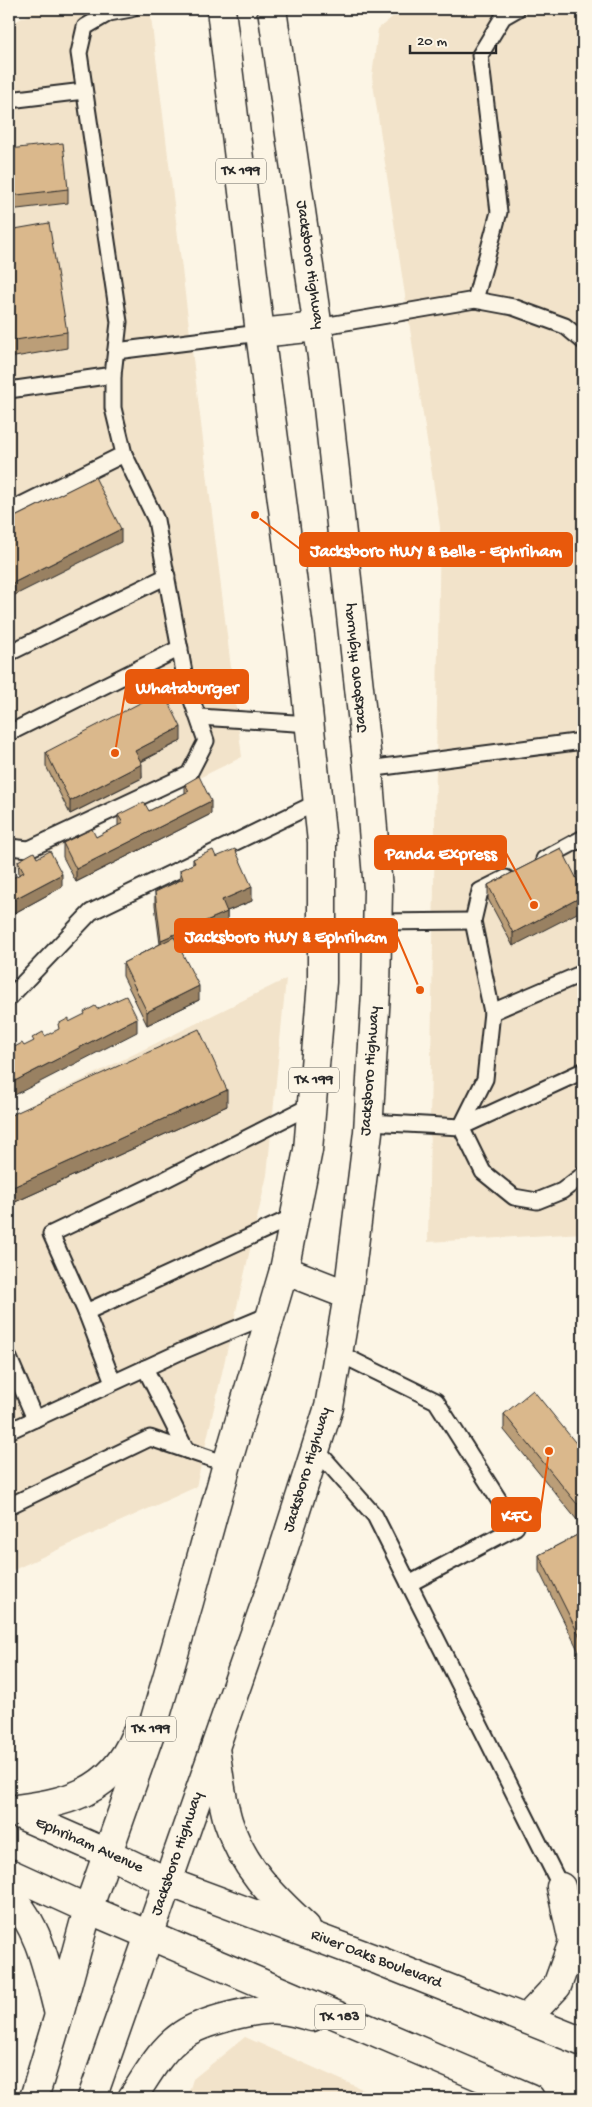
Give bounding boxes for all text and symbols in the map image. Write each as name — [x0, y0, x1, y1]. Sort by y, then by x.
scale bar — [410, 22, 496, 54]
text: 20 m — [417, 33, 447, 51]
road number: TX 199 — [216, 158, 266, 184]
street label: Jacksboro Highway — [291, 199, 327, 331]
callout: Jacksboro HWY & Belle - Ephriham — [300, 533, 572, 566]
text: Jacksboro HWY & Belle - Ephriham — [309, 542, 562, 563]
street label: Jacksboro Highway — [340, 602, 372, 734]
callout: Whataburger — [126, 670, 248, 703]
text: Whataburger — [135, 679, 241, 700]
callout: Panda Express — [375, 836, 506, 869]
text: Panda Express — [384, 845, 498, 866]
callout: Jacksboro HWY & Ephriham — [175, 919, 397, 952]
text: Jacksboro HWY & Ephriham — [184, 928, 387, 949]
street label: Jacksboro Highway — [357, 1005, 385, 1136]
road number: TX 199 — [289, 1068, 339, 1092]
street label: Jacksboro Highway — [280, 1405, 336, 1535]
callout: KFC — [492, 1498, 540, 1531]
text: KFC — [501, 1507, 533, 1528]
road number: TX 199 — [126, 1716, 176, 1742]
street label: Jacksboro Highway — [148, 1789, 208, 1918]
street label: Ephriham Avenue — [32, 1814, 147, 1879]
street label: River Oaks Boulevard — [308, 1926, 446, 1994]
road number: TX 183 — [315, 2004, 365, 2030]

